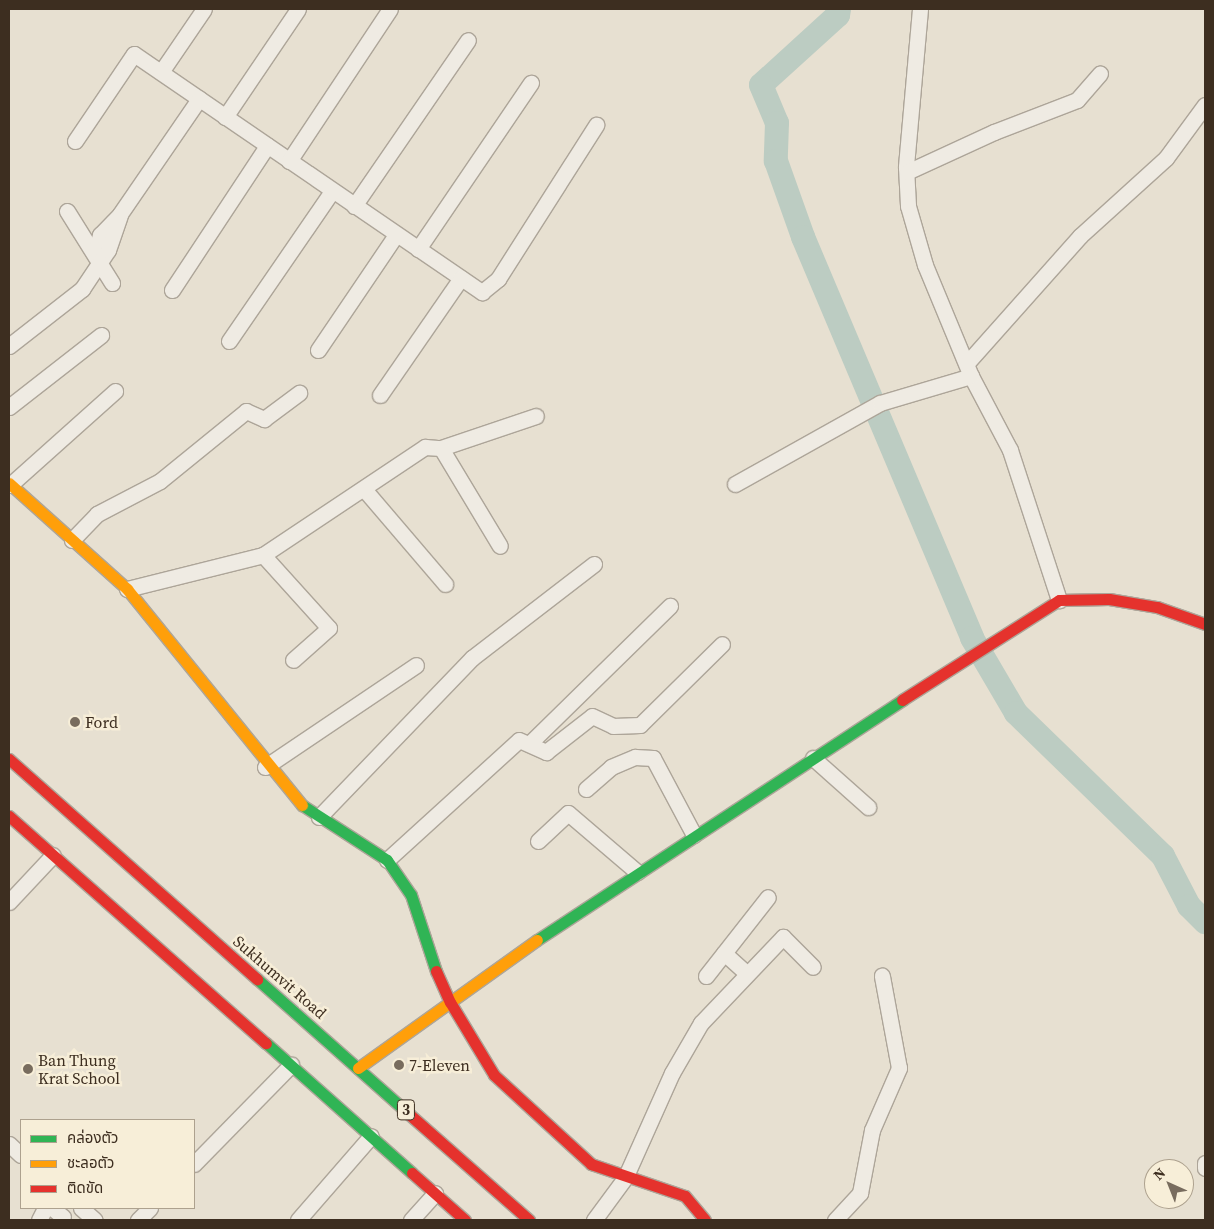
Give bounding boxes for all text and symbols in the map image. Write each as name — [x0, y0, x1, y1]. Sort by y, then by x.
place label: Ford — [85, 712, 118, 732]
marker: Ford — [69, 716, 81, 728]
street label: Sukhumvit Road — [230, 931, 330, 1023]
place label: Ban Thung Krat School — [38, 1050, 120, 1088]
place label: 7-Eleven — [409, 1055, 470, 1075]
marker: 7-Eleven — [393, 1059, 405, 1071]
marker: Ban Thung Krat School — [22, 1063, 34, 1075]
road number: 3 — [396, 1098, 416, 1122]
legend — [20, 1119, 195, 1209]
text: คล่องตัว — [67, 1127, 118, 1148]
text: ชะลอตัว — [67, 1152, 114, 1173]
north arrow — [1144, 1159, 1194, 1209]
text: N — [1149, 1163, 1170, 1185]
text: ติดขัด — [67, 1177, 103, 1198]

